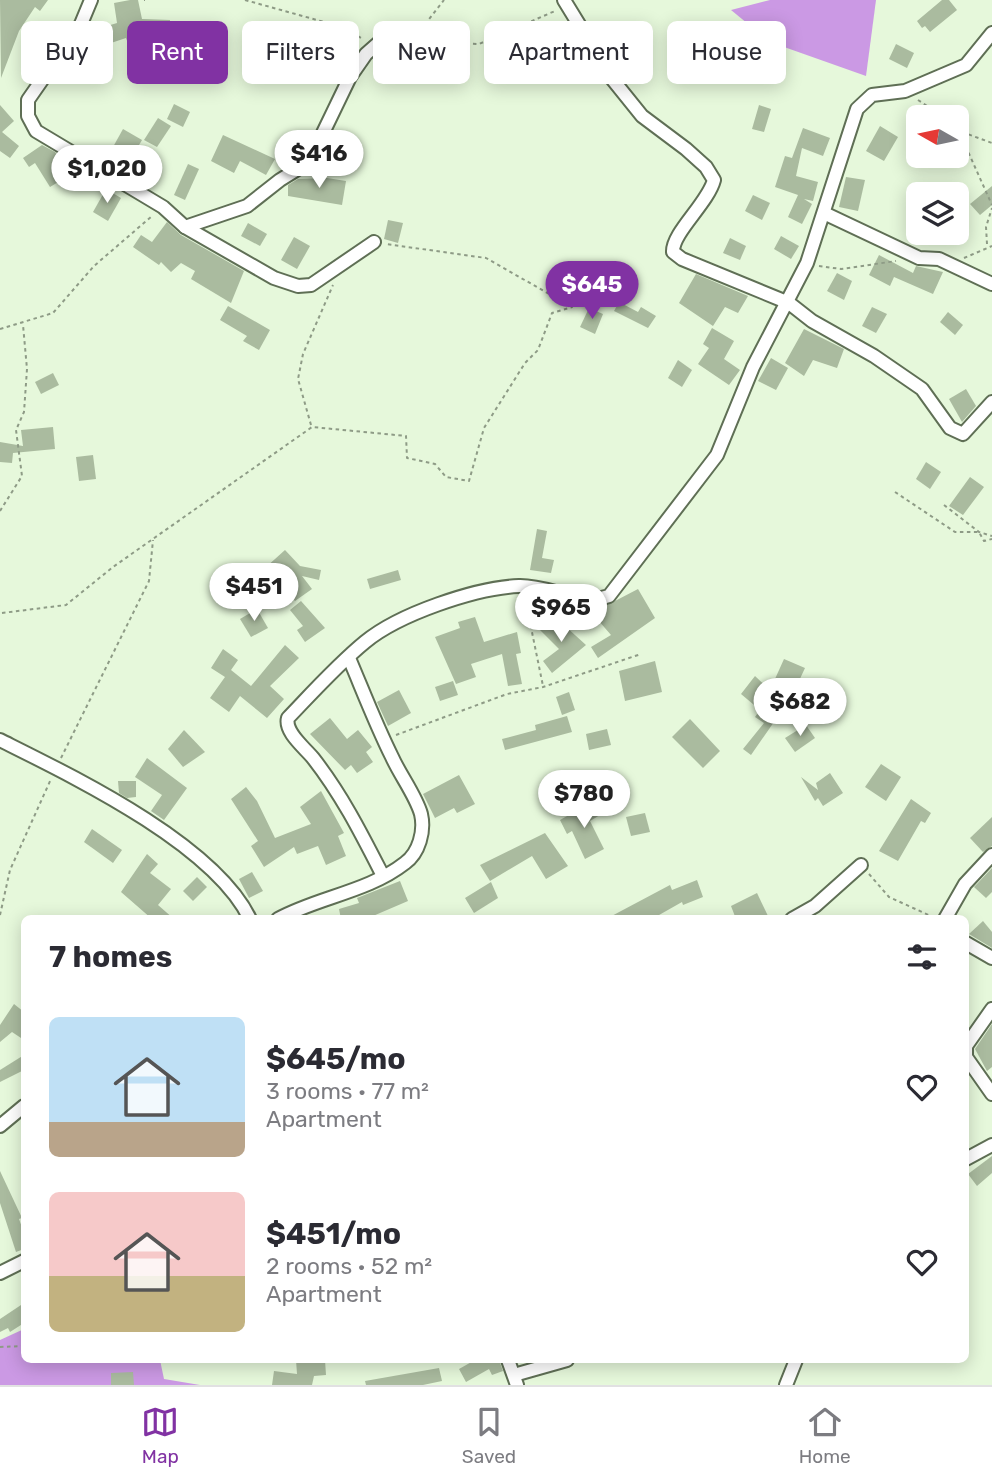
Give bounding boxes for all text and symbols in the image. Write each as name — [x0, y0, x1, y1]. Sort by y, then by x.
chip: Buy — [21, 21, 113, 84]
chip: Rent — [127, 21, 228, 84]
chip: Filters — [242, 21, 359, 84]
chip: New — [373, 21, 470, 84]
chip: Apartment — [484, 21, 653, 84]
chip: House — [667, 21, 786, 84]
north arrow — [906, 105, 970, 168]
map controls — [906, 105, 969, 245]
pin: $416 — [278, 130, 360, 190]
text: $416 — [291, 139, 347, 167]
pin: $1,020 — [50, 146, 164, 205]
text: $1,020 — [67, 154, 147, 182]
button: layers — [906, 182, 969, 245]
pin: $645 — [551, 262, 633, 321]
text: $645 — [562, 270, 622, 298]
pin: $451 — [213, 564, 295, 623]
text: $451 — [225, 572, 283, 600]
pin: $965 — [520, 584, 602, 644]
text: $965 — [531, 593, 591, 621]
pin: $682 — [759, 678, 841, 738]
text: $682 — [770, 687, 830, 715]
pin: $780 — [543, 770, 625, 830]
text: $780 — [554, 779, 614, 807]
icon: filters — [903, 938, 941, 976]
text: 7 homes — [49, 939, 172, 975]
text: $645/mo — [266, 1041, 406, 1077]
icon: home — [105, 1045, 189, 1129]
icon: heart — [903, 1068, 941, 1106]
text: 3 rooms · 77 m² — [266, 1077, 429, 1105]
text: Apartment — [266, 1105, 382, 1133]
text: $451/mo — [266, 1216, 401, 1252]
icon: home — [105, 1220, 189, 1304]
icon: heart — [903, 1243, 941, 1281]
text: 2 rooms · 52 m² — [266, 1252, 432, 1280]
text: Apartment — [266, 1280, 382, 1308]
tab: Map — [141, 1403, 179, 1468]
tab: Saved — [462, 1403, 516, 1468]
tab: Home — [799, 1403, 851, 1468]

